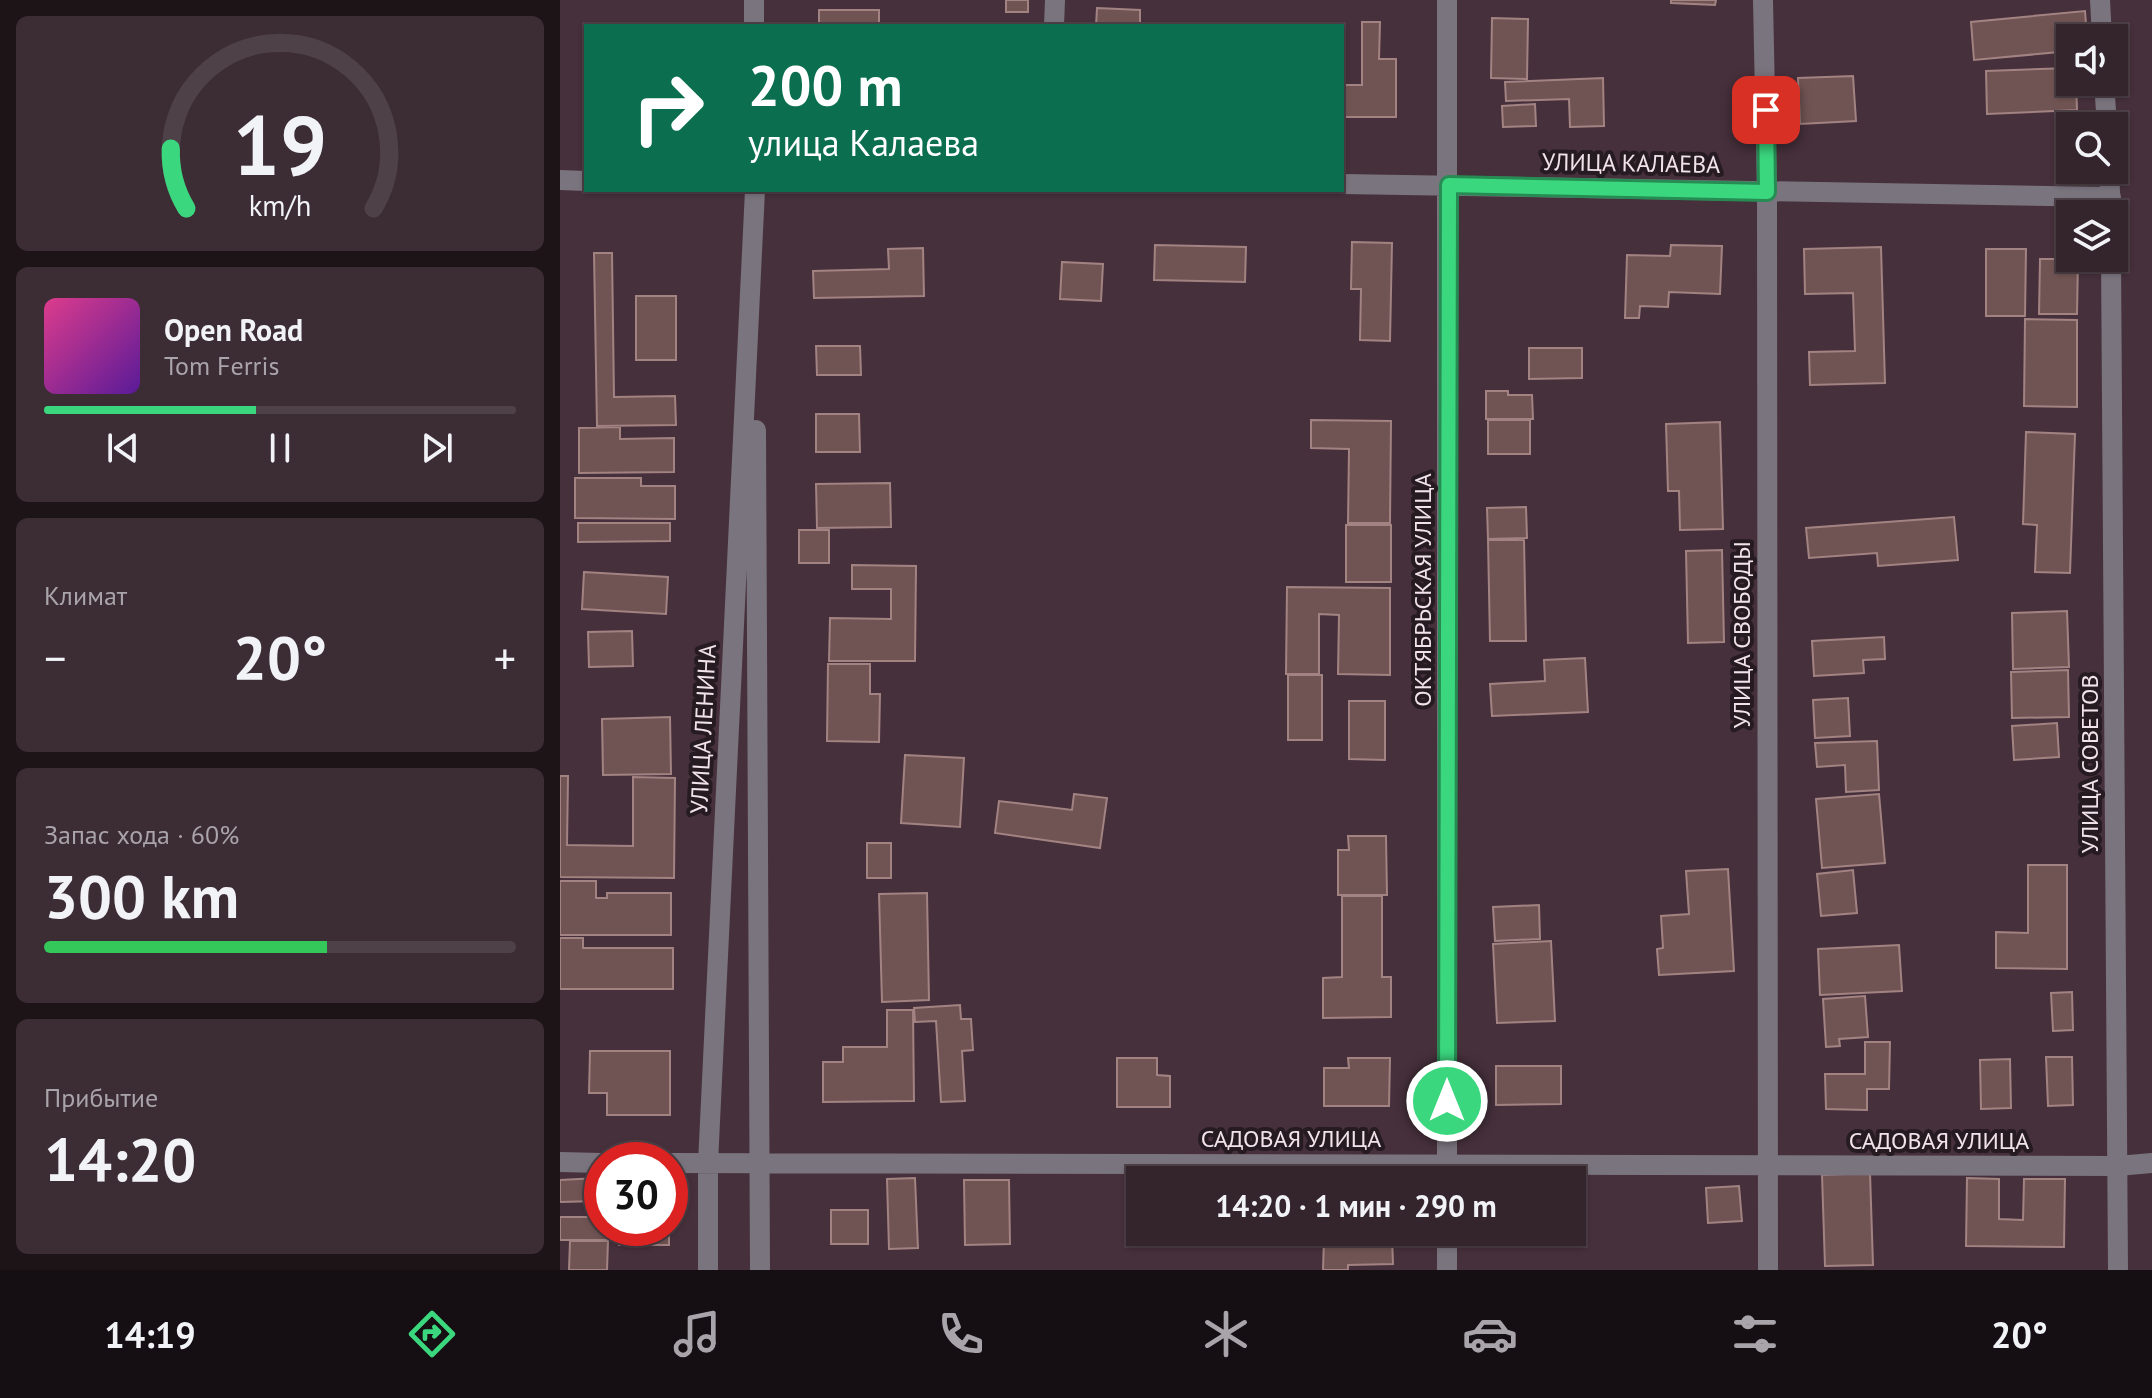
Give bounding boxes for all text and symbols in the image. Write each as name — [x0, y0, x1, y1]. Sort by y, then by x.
map controls — [2056, 24, 2128, 272]
button: sound — [2056, 24, 2128, 96]
text: 200 m — [748, 49, 903, 121]
icon: right — [616, 56, 720, 160]
pin — [1732, 76, 1800, 144]
icon: arrive — [1744, 88, 1788, 132]
text: 19 — [233, 90, 327, 198]
button: search — [2056, 112, 2128, 184]
text: улица Калаева — [748, 119, 979, 166]
street label: УЛИЦА КАЛАЕВА — [1542, 146, 1720, 180]
text: km/h — [249, 188, 311, 225]
button: layers — [2056, 200, 2128, 272]
text: Open Road — [164, 310, 303, 349]
text: Tom Ferris — [164, 349, 279, 382]
icon: previous — [101, 426, 145, 470]
icon: pause — [258, 426, 302, 470]
icon: next — [415, 426, 459, 470]
street label: ОКТЯБРЬСКАЯ УЛИЦА — [1407, 473, 1438, 707]
street label: УЛИЦА СВОБОДЫ — [1726, 541, 1757, 729]
text: Климат — [44, 579, 127, 612]
text: 20° — [233, 618, 327, 696]
text: − — [44, 629, 66, 686]
text: + — [494, 629, 516, 686]
street label: УЛИЦА ЛЕНИНА — [683, 643, 723, 815]
street label: УЛИЦА СОВЕТОВ — [2074, 675, 2105, 853]
text: Запас хода · 60% — [44, 818, 239, 851]
text: 300 km — [44, 857, 239, 935]
position arrow — [1405, 1059, 1489, 1143]
text: Прибытие — [44, 1081, 158, 1114]
text: 14:20 — [44, 1120, 196, 1198]
street label: САДОВАЯ УЛИЦА — [1201, 1123, 1381, 1154]
street label: САДОВАЯ УЛИЦА — [1849, 1125, 2029, 1156]
speed limit sign: 30 — [584, 1142, 688, 1246]
text: 14:20 · 1 мин · 290 m — [1215, 1186, 1497, 1225]
icon: directions — [404, 1306, 460, 1362]
icon: music — [669, 1306, 725, 1362]
icon: phone — [933, 1306, 989, 1362]
icon: climate — [1198, 1306, 1254, 1362]
icon: car — [1462, 1306, 1518, 1362]
icon: filters — [1727, 1306, 1783, 1362]
text: 14:19 — [104, 1311, 196, 1358]
text: 20° — [1991, 1311, 2048, 1358]

